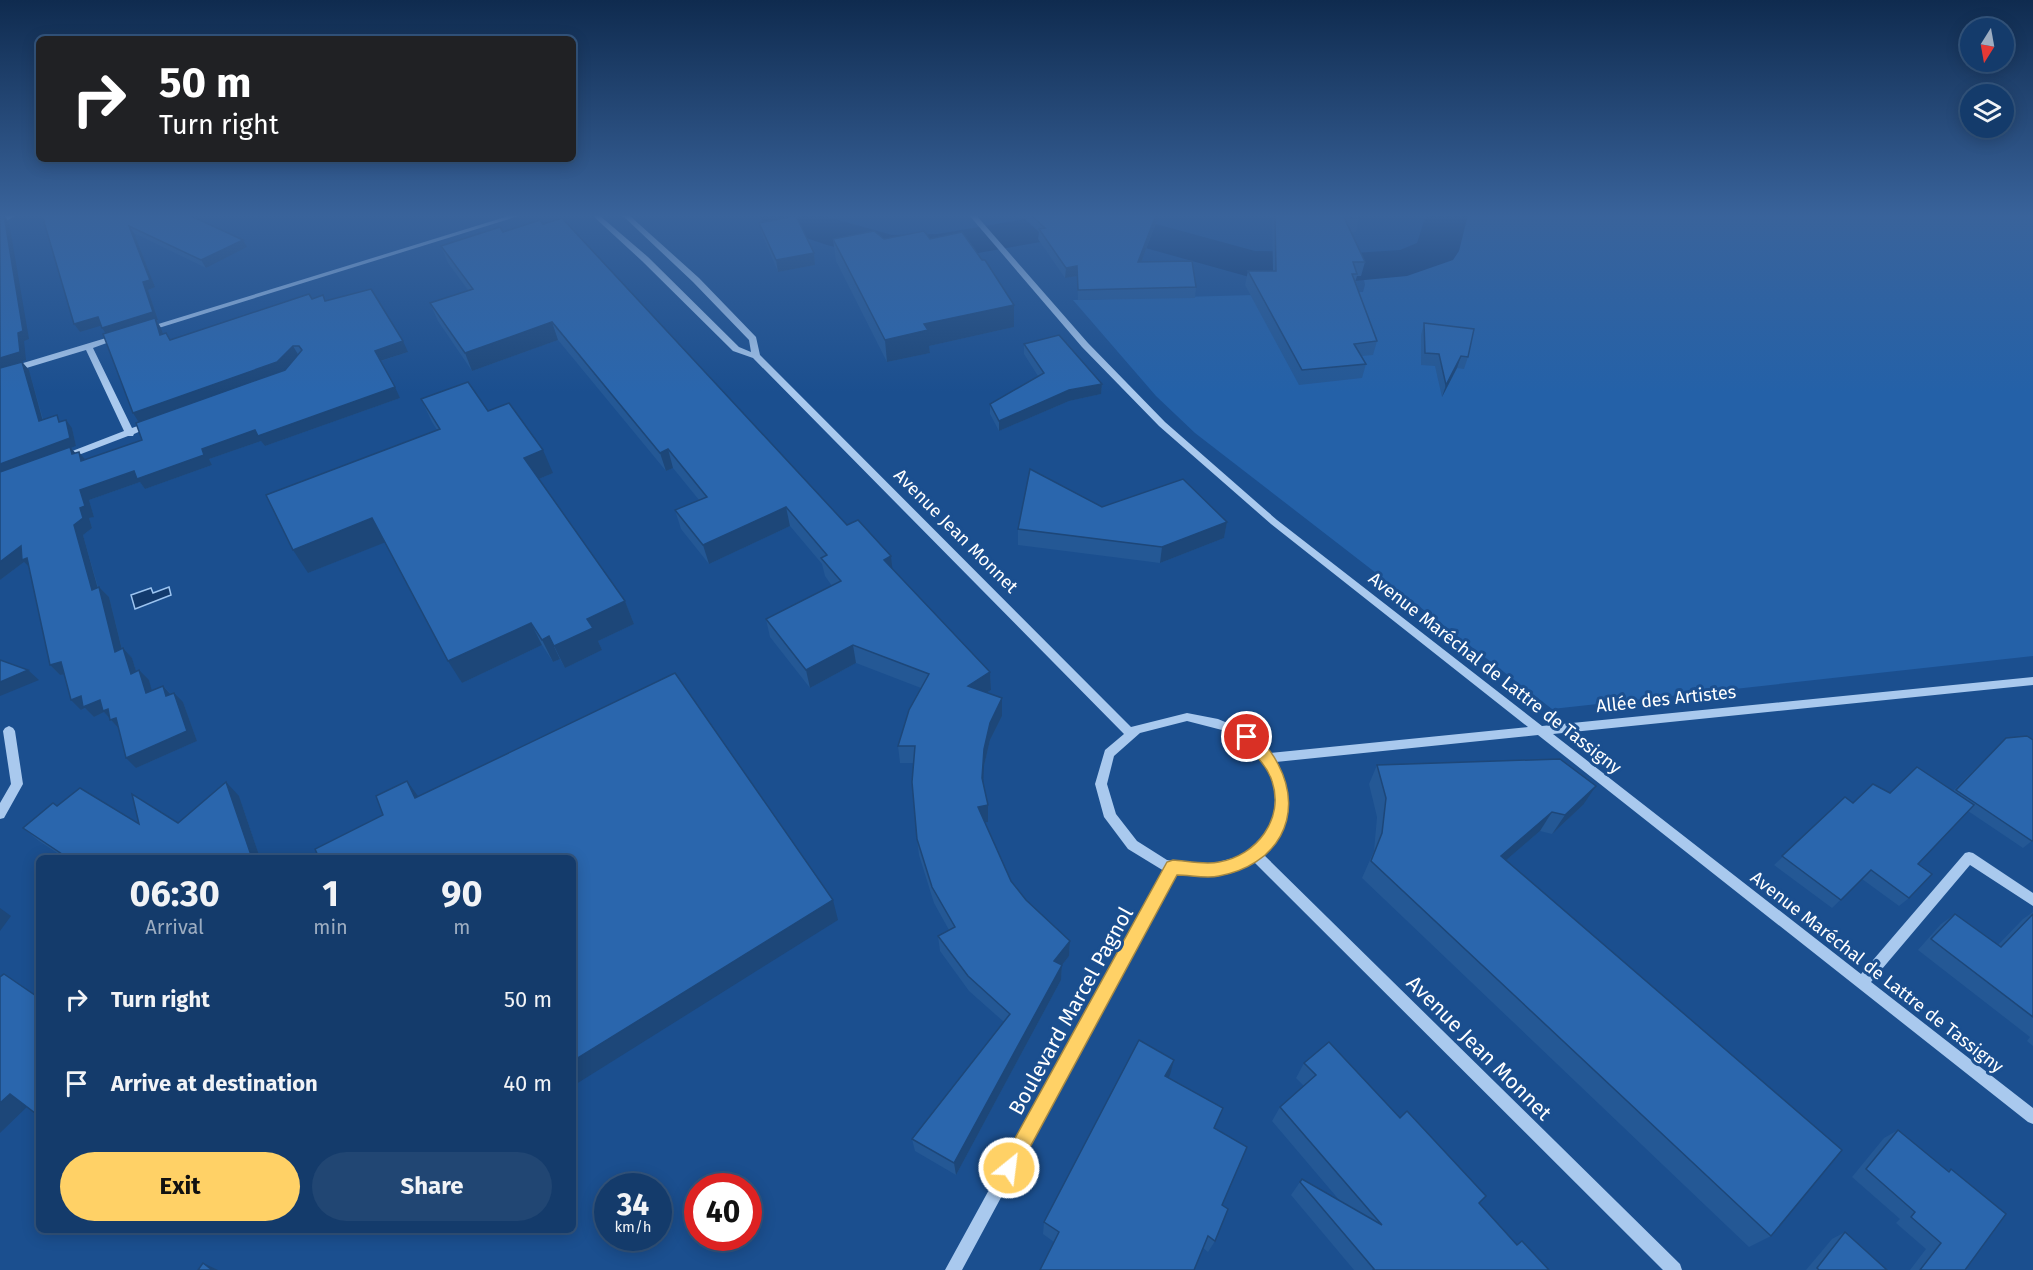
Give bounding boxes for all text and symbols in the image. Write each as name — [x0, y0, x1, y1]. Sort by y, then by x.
north arrow — [1960, 18, 2014, 72]
map controls — [1960, 18, 2014, 138]
text: 50 m — [159, 58, 252, 108]
icon: right — [60, 60, 138, 138]
button: layers — [1960, 84, 2014, 138]
text: Turn right — [159, 109, 279, 141]
street label: Avenue Jean Monnet — [889, 464, 1023, 598]
street label: Avenue Maréchal de Lattre de Tassigny — [1364, 567, 1626, 779]
street label: Allée des Artistes — [1595, 681, 1737, 717]
pin — [1221, 711, 1272, 762]
icon: arrive — [1230, 720, 1263, 753]
street label: Avenue Maréchal de Lattre de Tassigny — [1746, 866, 2008, 1078]
text: 06:30 — [129, 872, 220, 916]
text: 1 — [322, 872, 339, 916]
text: 90 — [441, 872, 483, 916]
street label: Boulevard Marcel Pagnol — [1003, 903, 1139, 1119]
text: Arrival — [145, 915, 204, 939]
text: min — [313, 915, 348, 939]
text: m — [453, 915, 470, 939]
street label: Avenue Jean Monnet — [1401, 970, 1557, 1126]
icon: right — [60, 983, 93, 1016]
text: Turn right — [111, 986, 210, 1013]
text: 50 m — [504, 986, 552, 1013]
icon: arrive — [60, 1067, 93, 1100]
text: Arrive at destination — [111, 1070, 318, 1097]
text: 40 m — [503, 1070, 552, 1097]
position arrow — [977, 1136, 1041, 1200]
button: Exit — [60, 1152, 300, 1221]
button: Share — [312, 1152, 552, 1221]
speed limit sign: 40 — [684, 1173, 762, 1251]
text: 34 — [617, 1187, 649, 1223]
text: km/h — [614, 1218, 652, 1236]

